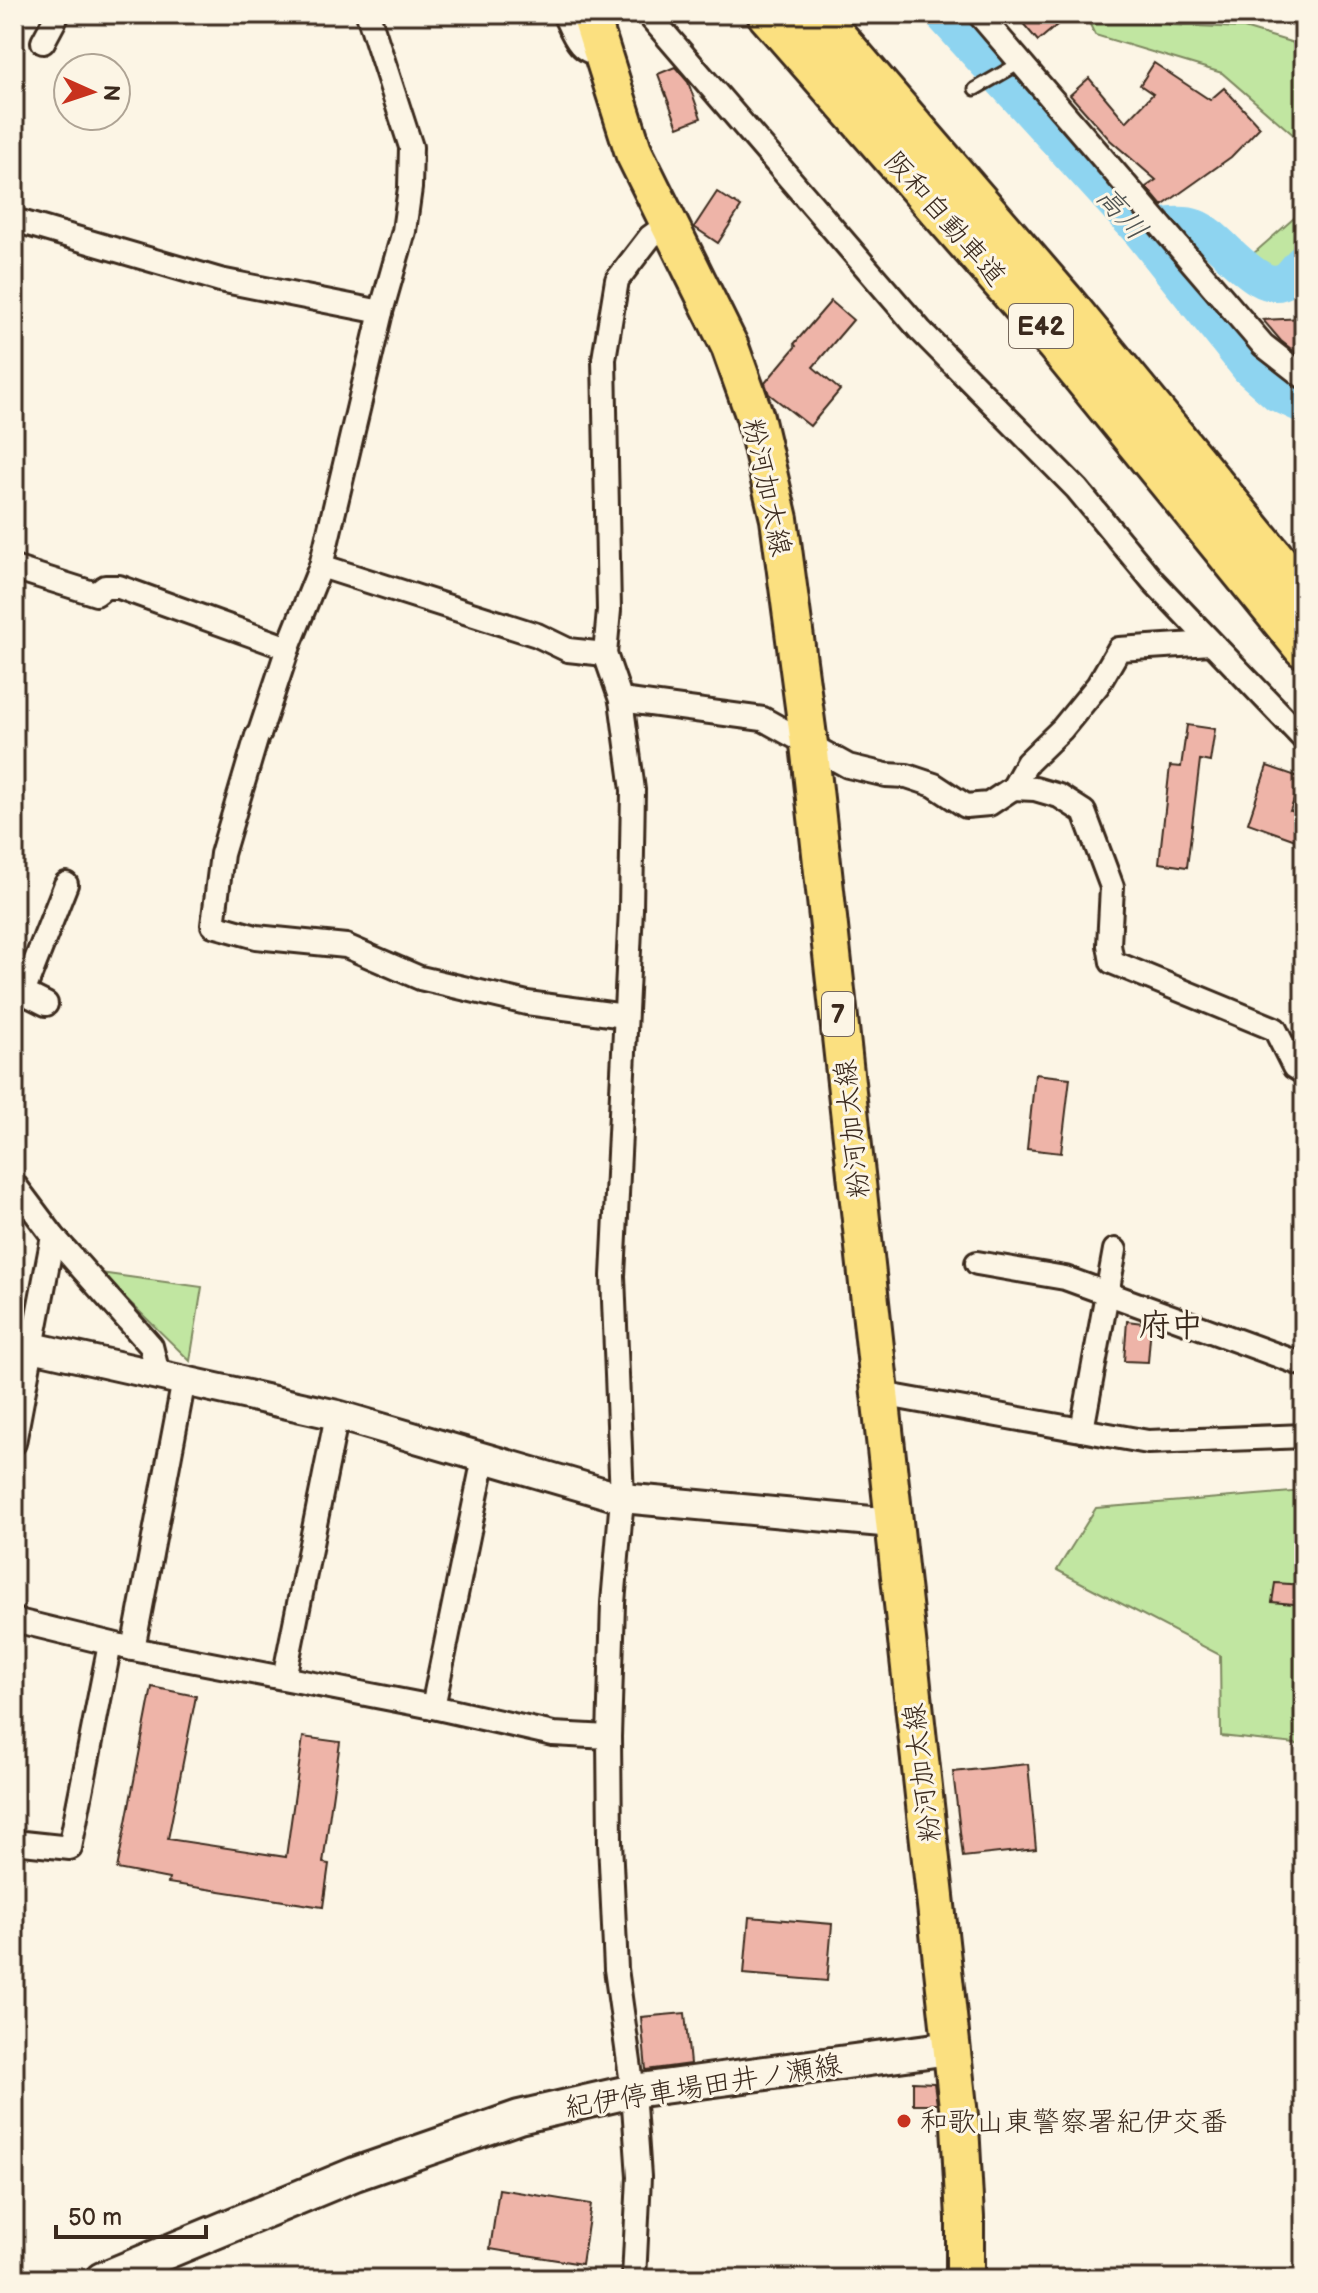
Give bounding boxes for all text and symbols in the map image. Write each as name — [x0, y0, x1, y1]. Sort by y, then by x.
north arrow — [52, 52, 132, 132]
text: N — [97, 84, 124, 102]
street label: 阪和自動車道 — [877, 145, 1012, 293]
water label: 高川 — [1088, 179, 1155, 248]
road number: E42 — [1009, 304, 1073, 348]
street label: 粉河加太線 — [736, 415, 797, 559]
road number: 7 — [822, 992, 854, 1036]
street label: 粉河加太線 — [829, 1057, 876, 1200]
district label: 府中 — [1139, 1307, 1203, 1346]
street label: 粉河加太線 — [898, 1701, 947, 1844]
street label: 紀伊停車場田井ノ瀬線 — [562, 2048, 844, 2125]
place label: 和歌山東警察署紀伊交番 — [920, 2106, 1228, 2139]
marker: 和歌山東警察署紀伊交番 — [895, 2112, 913, 2130]
scale bar — [56, 2189, 206, 2239]
text: 50 m — [68, 2203, 122, 2232]

